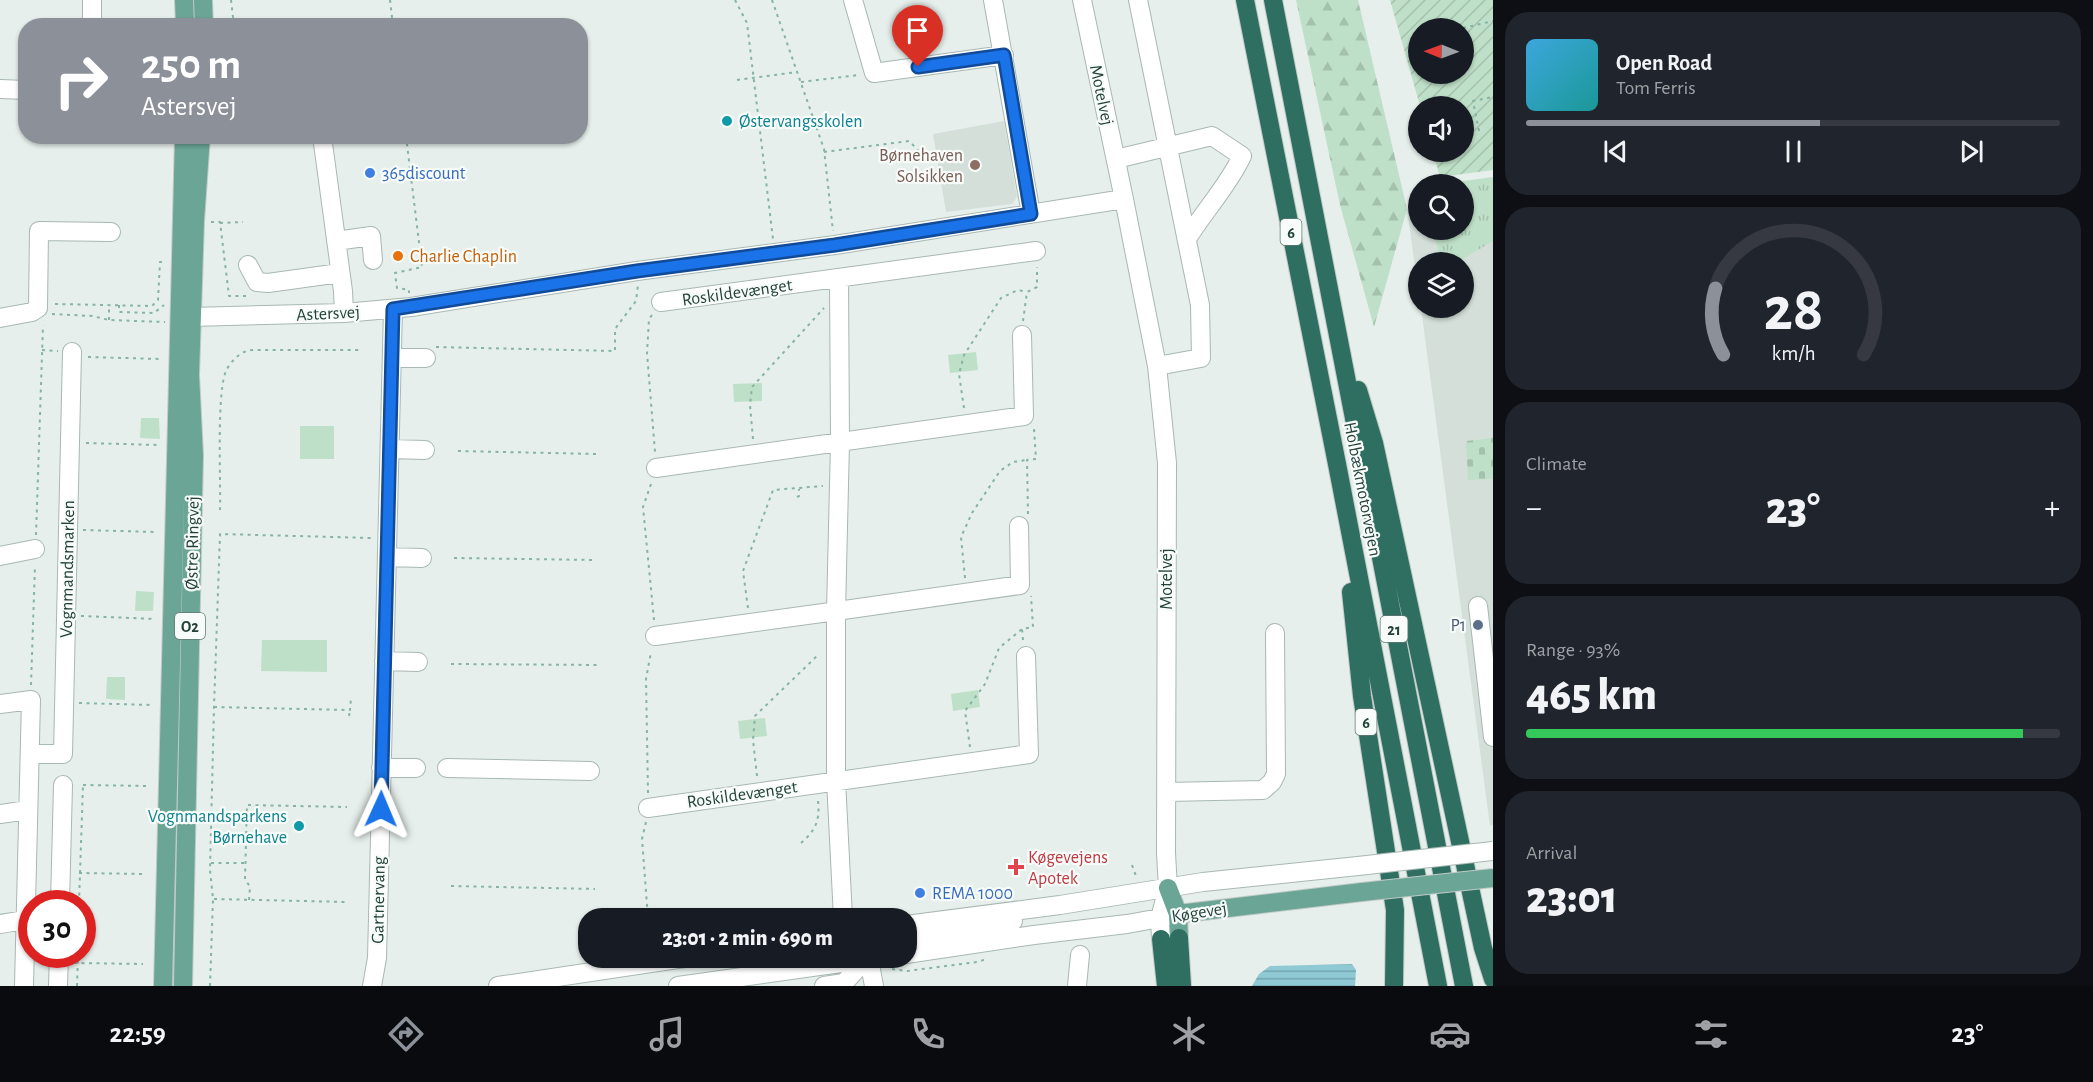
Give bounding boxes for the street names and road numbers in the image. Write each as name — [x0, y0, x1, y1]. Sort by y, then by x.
street label: Motelvej — [1086, 63, 1116, 127]
road number: 6 — [1280, 219, 1302, 245]
street label: Roskildevænget — [681, 276, 794, 310]
street label: Astersvej — [296, 303, 360, 325]
street label: Holbækmotorvejen — [1340, 421, 1384, 558]
street label: Østre Ringvej — [183, 496, 203, 590]
street label: Vognmandsmarken — [58, 500, 78, 638]
street label: Motelvej — [1158, 548, 1176, 610]
road number: O2 — [175, 613, 205, 639]
road number: 21 — [1380, 616, 1408, 642]
road number: 6 — [1356, 709, 1376, 735]
street label: Roskildevænget — [686, 778, 799, 812]
street label: Gartnervang — [369, 856, 389, 944]
street label: Køgevej — [1170, 900, 1228, 926]

